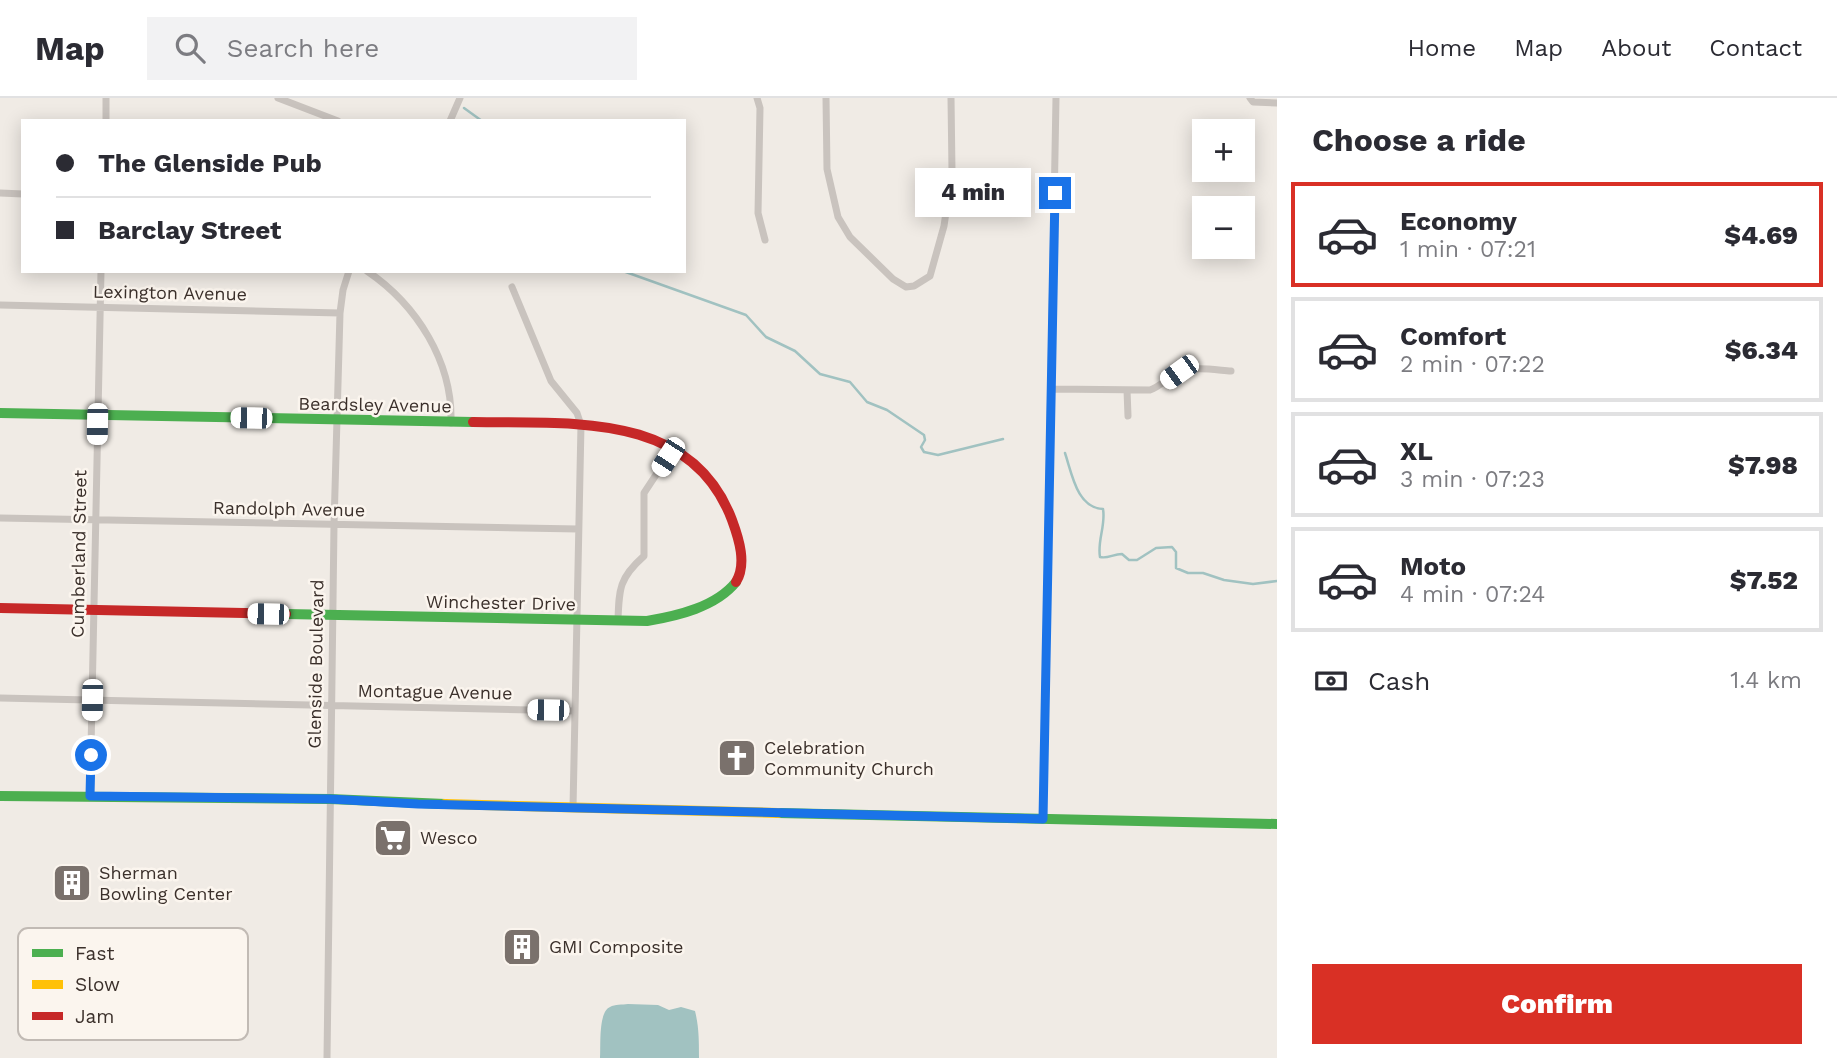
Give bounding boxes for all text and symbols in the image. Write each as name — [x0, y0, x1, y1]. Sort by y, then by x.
search box — [147, 17, 637, 80]
text: Map — [35, 29, 105, 68]
icon: search — [171, 29, 209, 67]
text: Search here — [227, 33, 379, 63]
text: Home — [1408, 34, 1476, 62]
text: Map — [1514, 34, 1563, 62]
text: About — [1601, 34, 1671, 62]
text: Contact — [1709, 34, 1802, 62]
map controls — [1192, 119, 1255, 259]
button: + — [1192, 119, 1255, 182]
text: Choose a ride — [1312, 121, 1526, 159]
text: The Glenside Pub — [98, 148, 322, 178]
callout: 4 min — [915, 168, 1030, 217]
route end — [1039, 177, 1071, 209]
text: 4 min — [941, 179, 1005, 206]
button: − — [1192, 196, 1255, 259]
icon: car — [1316, 203, 1379, 266]
text: Economy — [1400, 206, 1517, 236]
text: Barclay Street — [98, 215, 281, 245]
text: $4.69 — [1724, 220, 1798, 250]
text: 1 min · 07:21 — [1400, 236, 1536, 263]
street label: Lexington Avenue — [93, 281, 247, 304]
icon: car — [1316, 318, 1379, 381]
text: Comfort — [1400, 321, 1506, 351]
text: $6.34 — [1725, 335, 1798, 365]
car — [1156, 351, 1203, 393]
text: 2 min · 07:22 — [1400, 351, 1545, 378]
street label: Beardsley Avenue — [298, 393, 452, 416]
car — [87, 403, 108, 445]
car — [230, 407, 273, 429]
icon: car — [1316, 433, 1379, 496]
car — [648, 434, 689, 480]
text: XL — [1400, 436, 1433, 466]
text: $7.98 — [1728, 450, 1798, 480]
text: 3 min · 07:23 — [1400, 466, 1545, 493]
street label: Cumberland Street — [67, 469, 90, 638]
street label: Randolph Avenue — [213, 497, 365, 520]
icon: car — [1316, 548, 1379, 611]
text: Moto — [1400, 551, 1466, 581]
text: $7.52 — [1730, 565, 1798, 595]
street label: Glenside Boulevard — [304, 579, 327, 749]
text: 4 min · 07:24 — [1400, 581, 1545, 608]
street label: Winchester Drive — [426, 591, 576, 614]
car — [247, 603, 290, 625]
icon: cash — [1312, 662, 1350, 700]
text: Cash — [1368, 666, 1430, 696]
text: 1.4 km — [1730, 667, 1802, 694]
car — [82, 679, 103, 721]
street label: Montague Avenue — [357, 680, 513, 703]
car — [527, 699, 570, 721]
church icon: Celebration Community Church — [716, 737, 758, 779]
place label: Celebration Community Church — [764, 737, 934, 779]
route start — [75, 739, 107, 771]
supermarket icon: Wesco — [372, 817, 414, 859]
place label: Wesco — [420, 827, 477, 848]
building icon: Sherman Bowling Center — [51, 862, 93, 904]
place label: Sherman Bowling Center — [99, 862, 233, 904]
building icon: GMI Composite — [501, 926, 543, 968]
legend — [18, 928, 248, 1040]
place label: GMI Composite — [549, 936, 683, 957]
text: Fast — [75, 942, 114, 965]
button: Confirm — [1312, 964, 1802, 1044]
text: Slow — [75, 973, 120, 996]
text: Jam — [75, 1005, 114, 1028]

